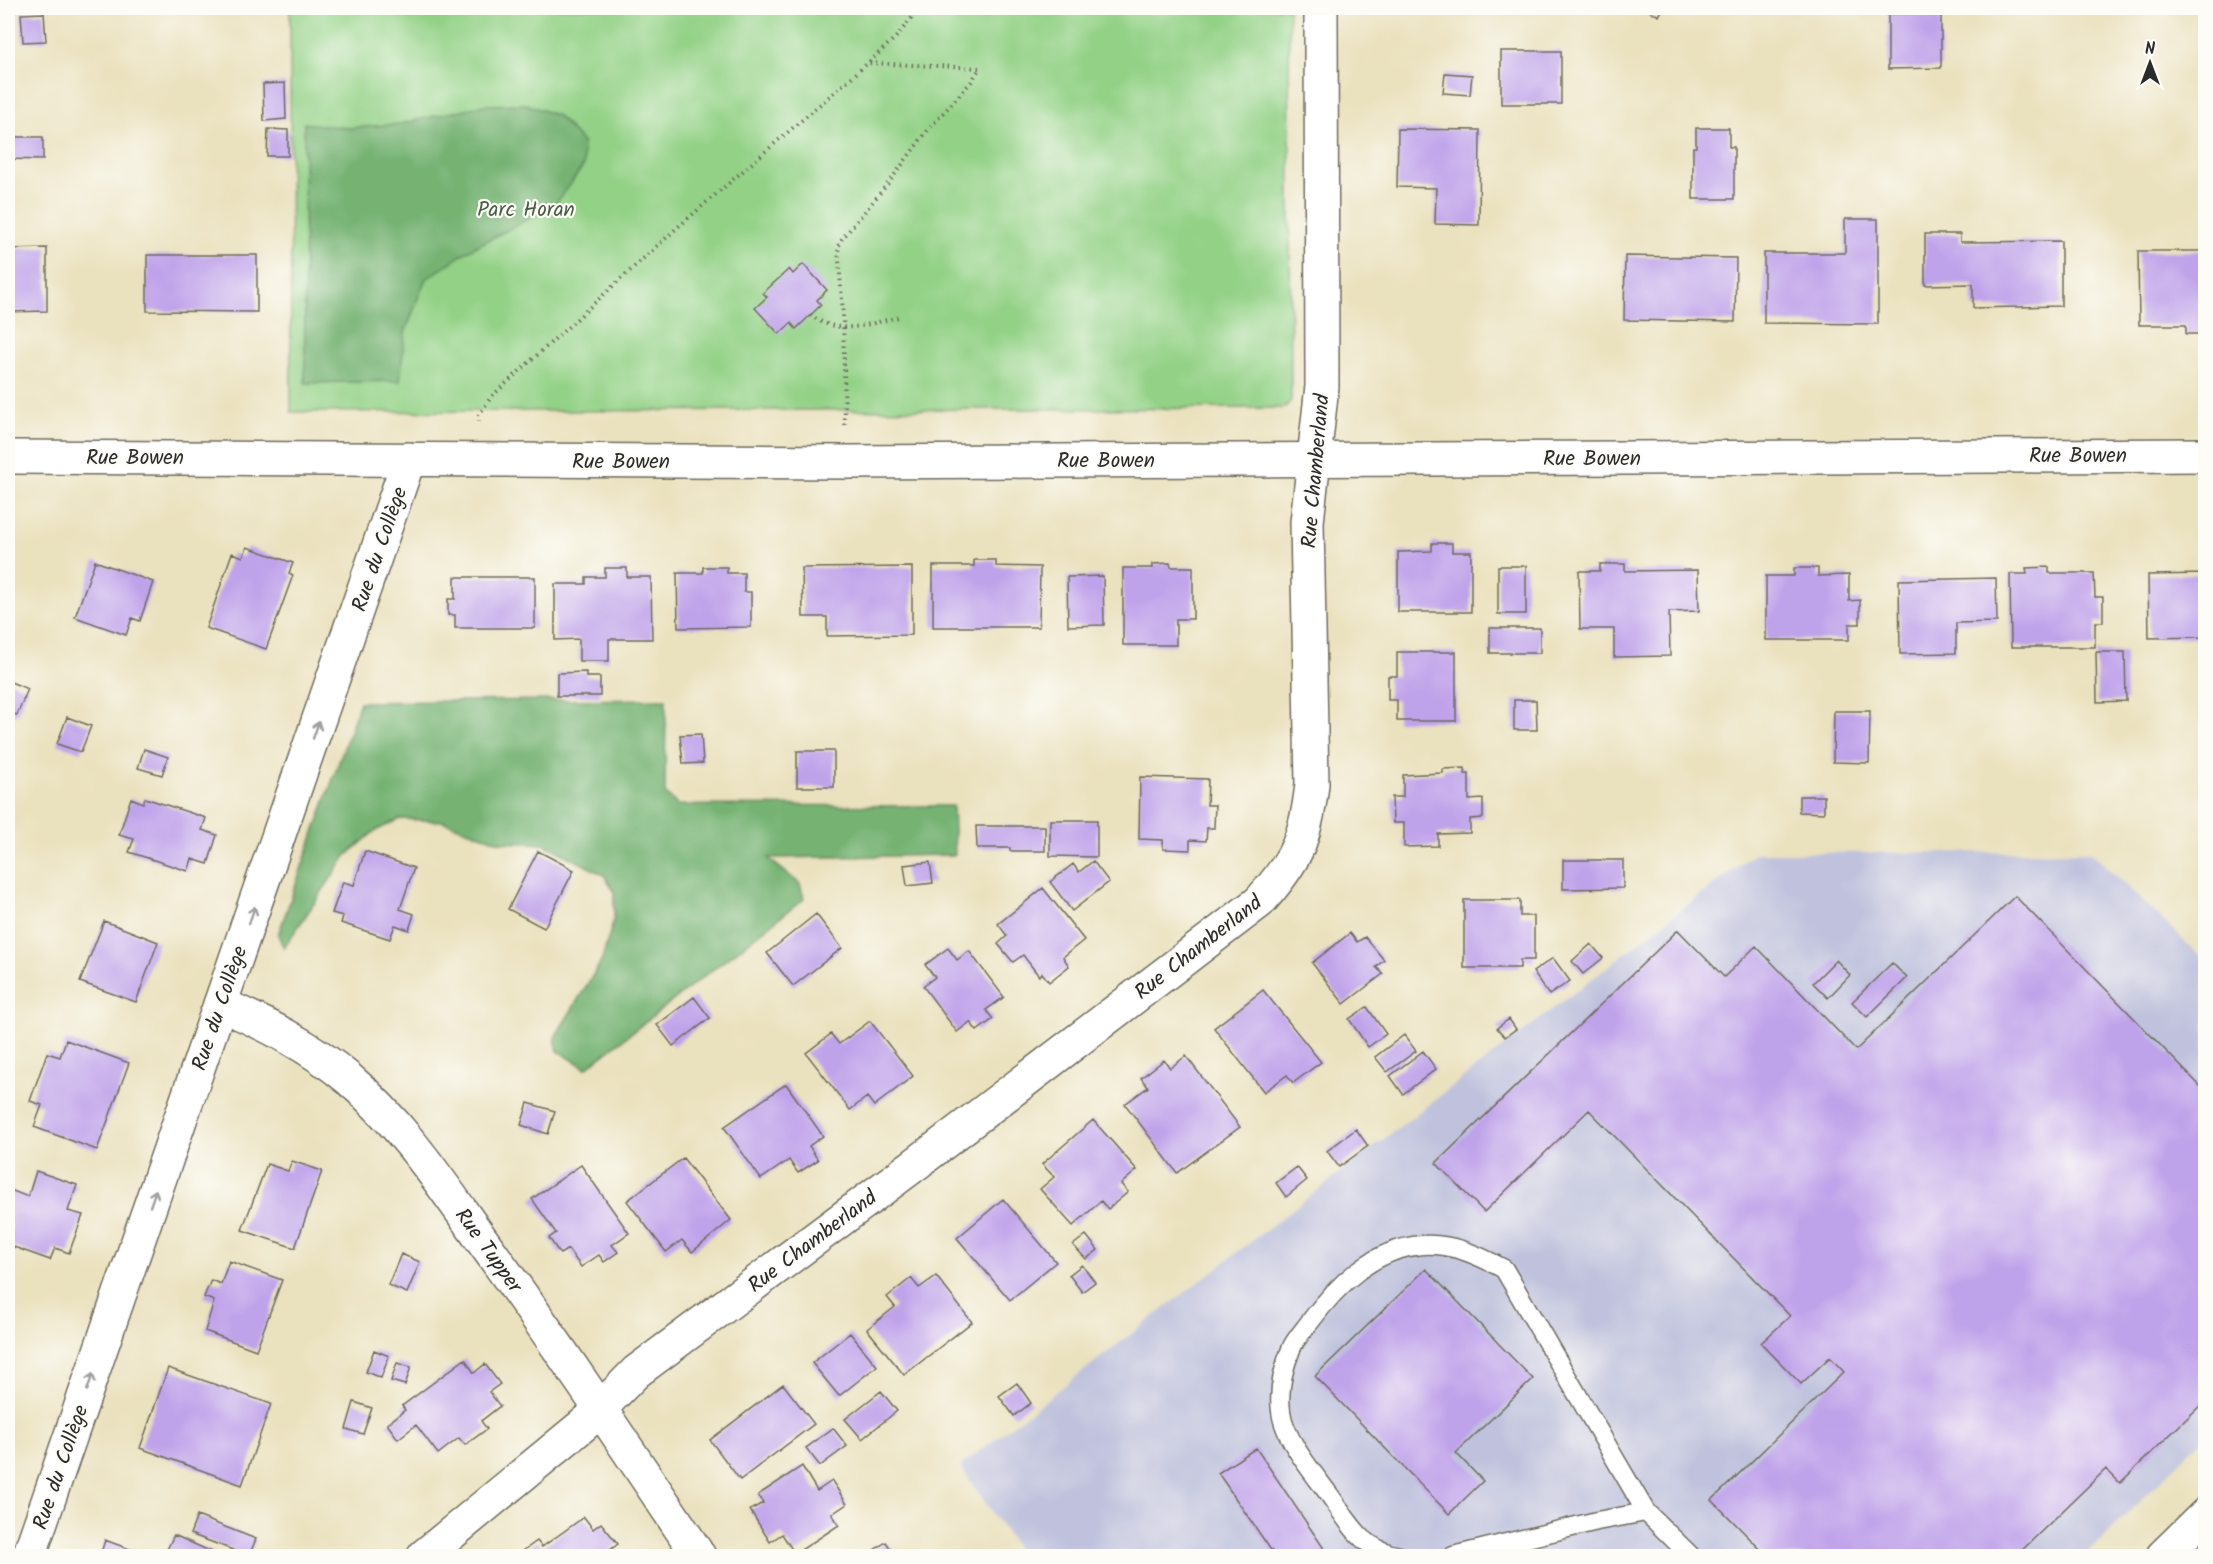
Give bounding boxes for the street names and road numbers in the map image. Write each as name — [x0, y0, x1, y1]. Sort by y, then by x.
street label: Rue Chamberland — [1293, 392, 1340, 550]
street label: Rue Bowen — [2029, 440, 2127, 473]
street label: Rue Bowen — [86, 442, 184, 475]
street label: Rue Bowen — [1543, 443, 1641, 476]
street label: Rue Bowen — [1057, 445, 1155, 478]
street label: Rue Bowen — [572, 446, 670, 479]
street label: Rue du Collège — [344, 482, 417, 616]
street label: Rue Chamberland — [1128, 887, 1270, 1009]
street label: Rue du Collège — [184, 941, 257, 1075]
street label: Rue Chamberland — [741, 1182, 885, 1302]
street label: Rue Tupper — [446, 1202, 531, 1301]
street label: Rue du Collège — [25, 1400, 98, 1534]

